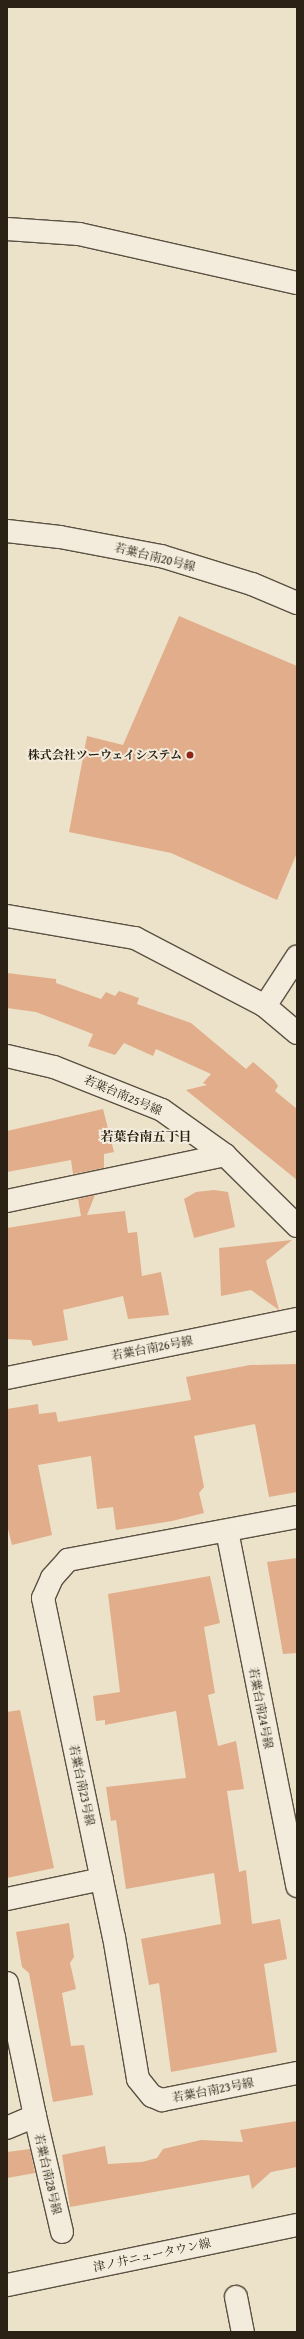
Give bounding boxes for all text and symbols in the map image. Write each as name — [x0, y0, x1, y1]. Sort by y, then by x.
street label: 若葉台南20号線 — [113, 540, 197, 574]
place label: 株式会社ツーウェイシステム — [26, 748, 182, 762]
marker: 株式会社ツーウェイシステム — [185, 750, 195, 760]
street label: 若葉台南25号線 — [82, 1072, 164, 1118]
district label: 若葉台南五丁目 — [101, 1129, 191, 1145]
street label: 若葉台南26号線 — [110, 1333, 194, 1363]
street label: 若葉台南24号線 — [246, 1666, 276, 1750]
street label: 若葉台南23号線 — [66, 1743, 98, 1827]
street label: 若葉台南23号線 — [171, 2075, 255, 2105]
street label: 若葉台南28号線 — [32, 2132, 64, 2216]
street label: 津ノ井ニュータウン線 — [92, 2235, 212, 2275]

